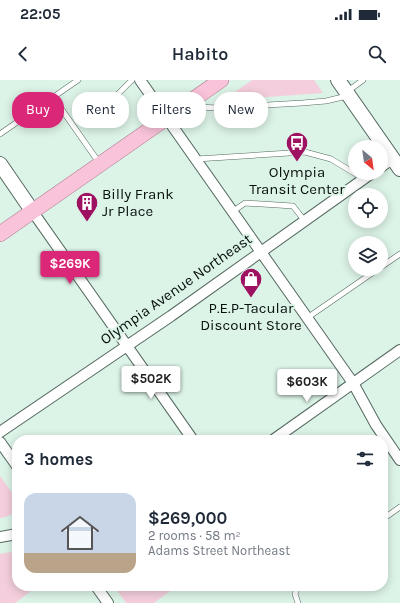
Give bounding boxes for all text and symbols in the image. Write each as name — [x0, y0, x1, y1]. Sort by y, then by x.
text: 22:05 — [20, 5, 60, 23]
icon: back — [12, 43, 34, 65]
text: Habito — [172, 43, 228, 65]
icon: search — [366, 43, 388, 65]
chip: Buy — [12, 92, 64, 128]
chip: Rent — [72, 92, 129, 128]
chip: Filters — [137, 92, 206, 128]
chip: New — [214, 92, 268, 128]
bus stop icon: Olympia Transit Center — [284, 130, 310, 163]
north arrow — [348, 140, 388, 180]
map controls — [348, 140, 388, 276]
place label: Olympia Transit Center — [249, 163, 345, 198]
place label: Billy Frank Jr Place — [102, 185, 174, 220]
button: locate — [348, 188, 388, 228]
building icon: Billy Frank Jr Place — [74, 190, 100, 223]
street label: Olympia Avenue Northeast — [97, 230, 256, 348]
button: layers — [348, 236, 388, 276]
pin: $269K — [42, 251, 98, 285]
text: $269K — [49, 256, 91, 271]
shop icon: P.E.P-Tacular Discount Store — [238, 266, 264, 299]
place label: P.E.P-Tacular Discount Store — [200, 299, 302, 334]
pin: $502K — [123, 366, 179, 400]
pin: $603K — [279, 369, 335, 403]
text: $502K — [130, 371, 172, 386]
text: $603K — [286, 374, 328, 389]
icon: filters — [354, 448, 376, 470]
text: 3 homes — [24, 449, 93, 469]
text: $269,000 — [148, 508, 227, 528]
icon: home — [56, 509, 104, 557]
text: 2 rooms · 58 m² — [148, 528, 241, 543]
text: Adams Street Northeast — [148, 543, 290, 558]

